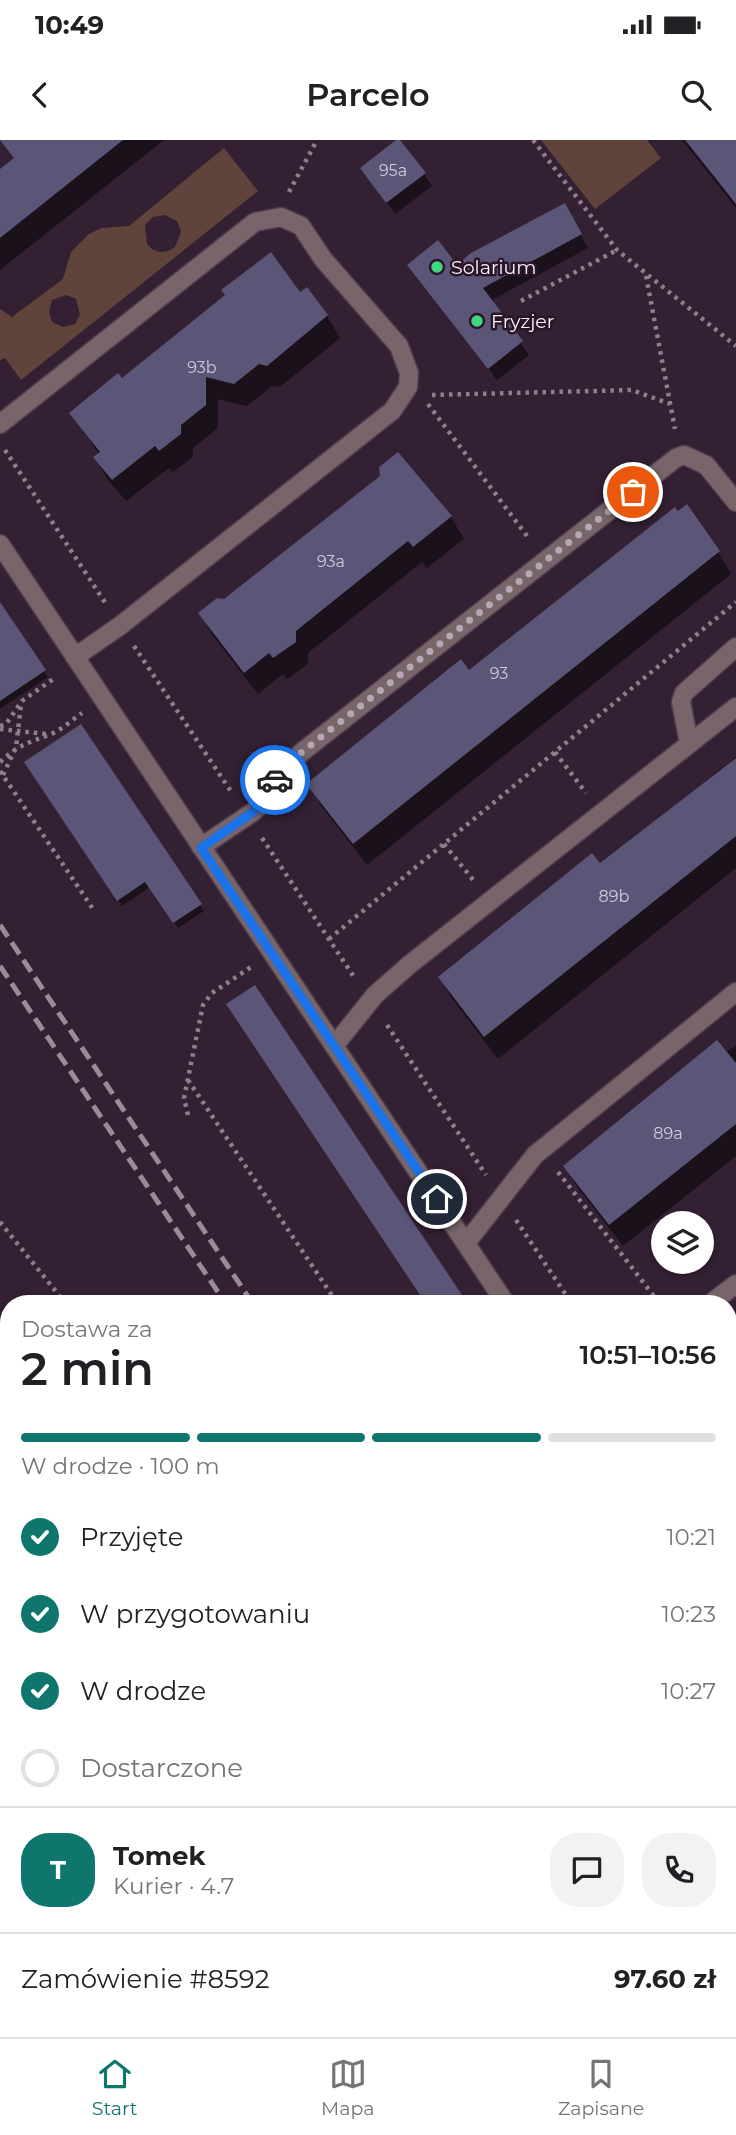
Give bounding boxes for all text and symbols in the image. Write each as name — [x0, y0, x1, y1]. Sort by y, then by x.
text: 10:49 — [35, 9, 104, 41]
text: Parcelo — [306, 75, 430, 114]
icon: back — [21, 76, 59, 114]
icon: search — [677, 76, 715, 114]
house number: 95a — [379, 161, 407, 180]
place label: Solarium — [451, 256, 536, 279]
marker: Solarium — [429, 259, 445, 275]
place label: Fryzjer — [491, 310, 554, 333]
marker: Fryzjer — [469, 313, 485, 329]
house number: 93b — [187, 358, 217, 377]
pin — [603, 462, 663, 522]
icon: bag — [614, 473, 652, 511]
house number: 93a — [317, 552, 345, 571]
house number: 93 — [490, 664, 508, 683]
courier — [240, 745, 310, 815]
icon: car — [256, 761, 294, 799]
house number: 89b — [599, 887, 630, 906]
house number: 89a — [653, 1124, 683, 1143]
pin — [407, 1169, 467, 1229]
icon: home — [418, 1180, 456, 1218]
map controls — [651, 1211, 714, 1274]
button: layers — [651, 1211, 714, 1274]
text: Dostawa za — [21, 1315, 153, 1343]
text: 10:51–10:56 — [579, 1339, 716, 1371]
text: 2 min — [21, 1340, 154, 1397]
text: W drodze · 100 m — [21, 1452, 220, 1480]
icon: check — [21, 1518, 59, 1556]
text: Przyjęte — [80, 1521, 183, 1553]
text: 10:21 — [666, 1523, 716, 1551]
icon: check — [21, 1595, 59, 1633]
text: W przygotowaniu — [80, 1598, 310, 1630]
text: 10:23 — [662, 1600, 716, 1628]
icon: check — [21, 1672, 59, 1710]
text: W drodze — [80, 1675, 206, 1707]
text: 10:27 — [661, 1677, 716, 1705]
text: Dostarczone — [80, 1752, 243, 1784]
button: chat — [550, 1833, 624, 1907]
button: phone — [642, 1833, 716, 1907]
text: Tomek — [113, 1840, 205, 1872]
text: T — [50, 1854, 66, 1886]
text: Kurier · 4.7 — [113, 1872, 234, 1900]
text: Zamówienie #8592 — [21, 1963, 269, 1995]
text: 97.60 zł — [614, 1963, 716, 1995]
tab: Start — [92, 2055, 138, 2120]
tab: Mapa — [321, 2055, 374, 2120]
tab: Zapisane — [558, 2055, 644, 2120]

